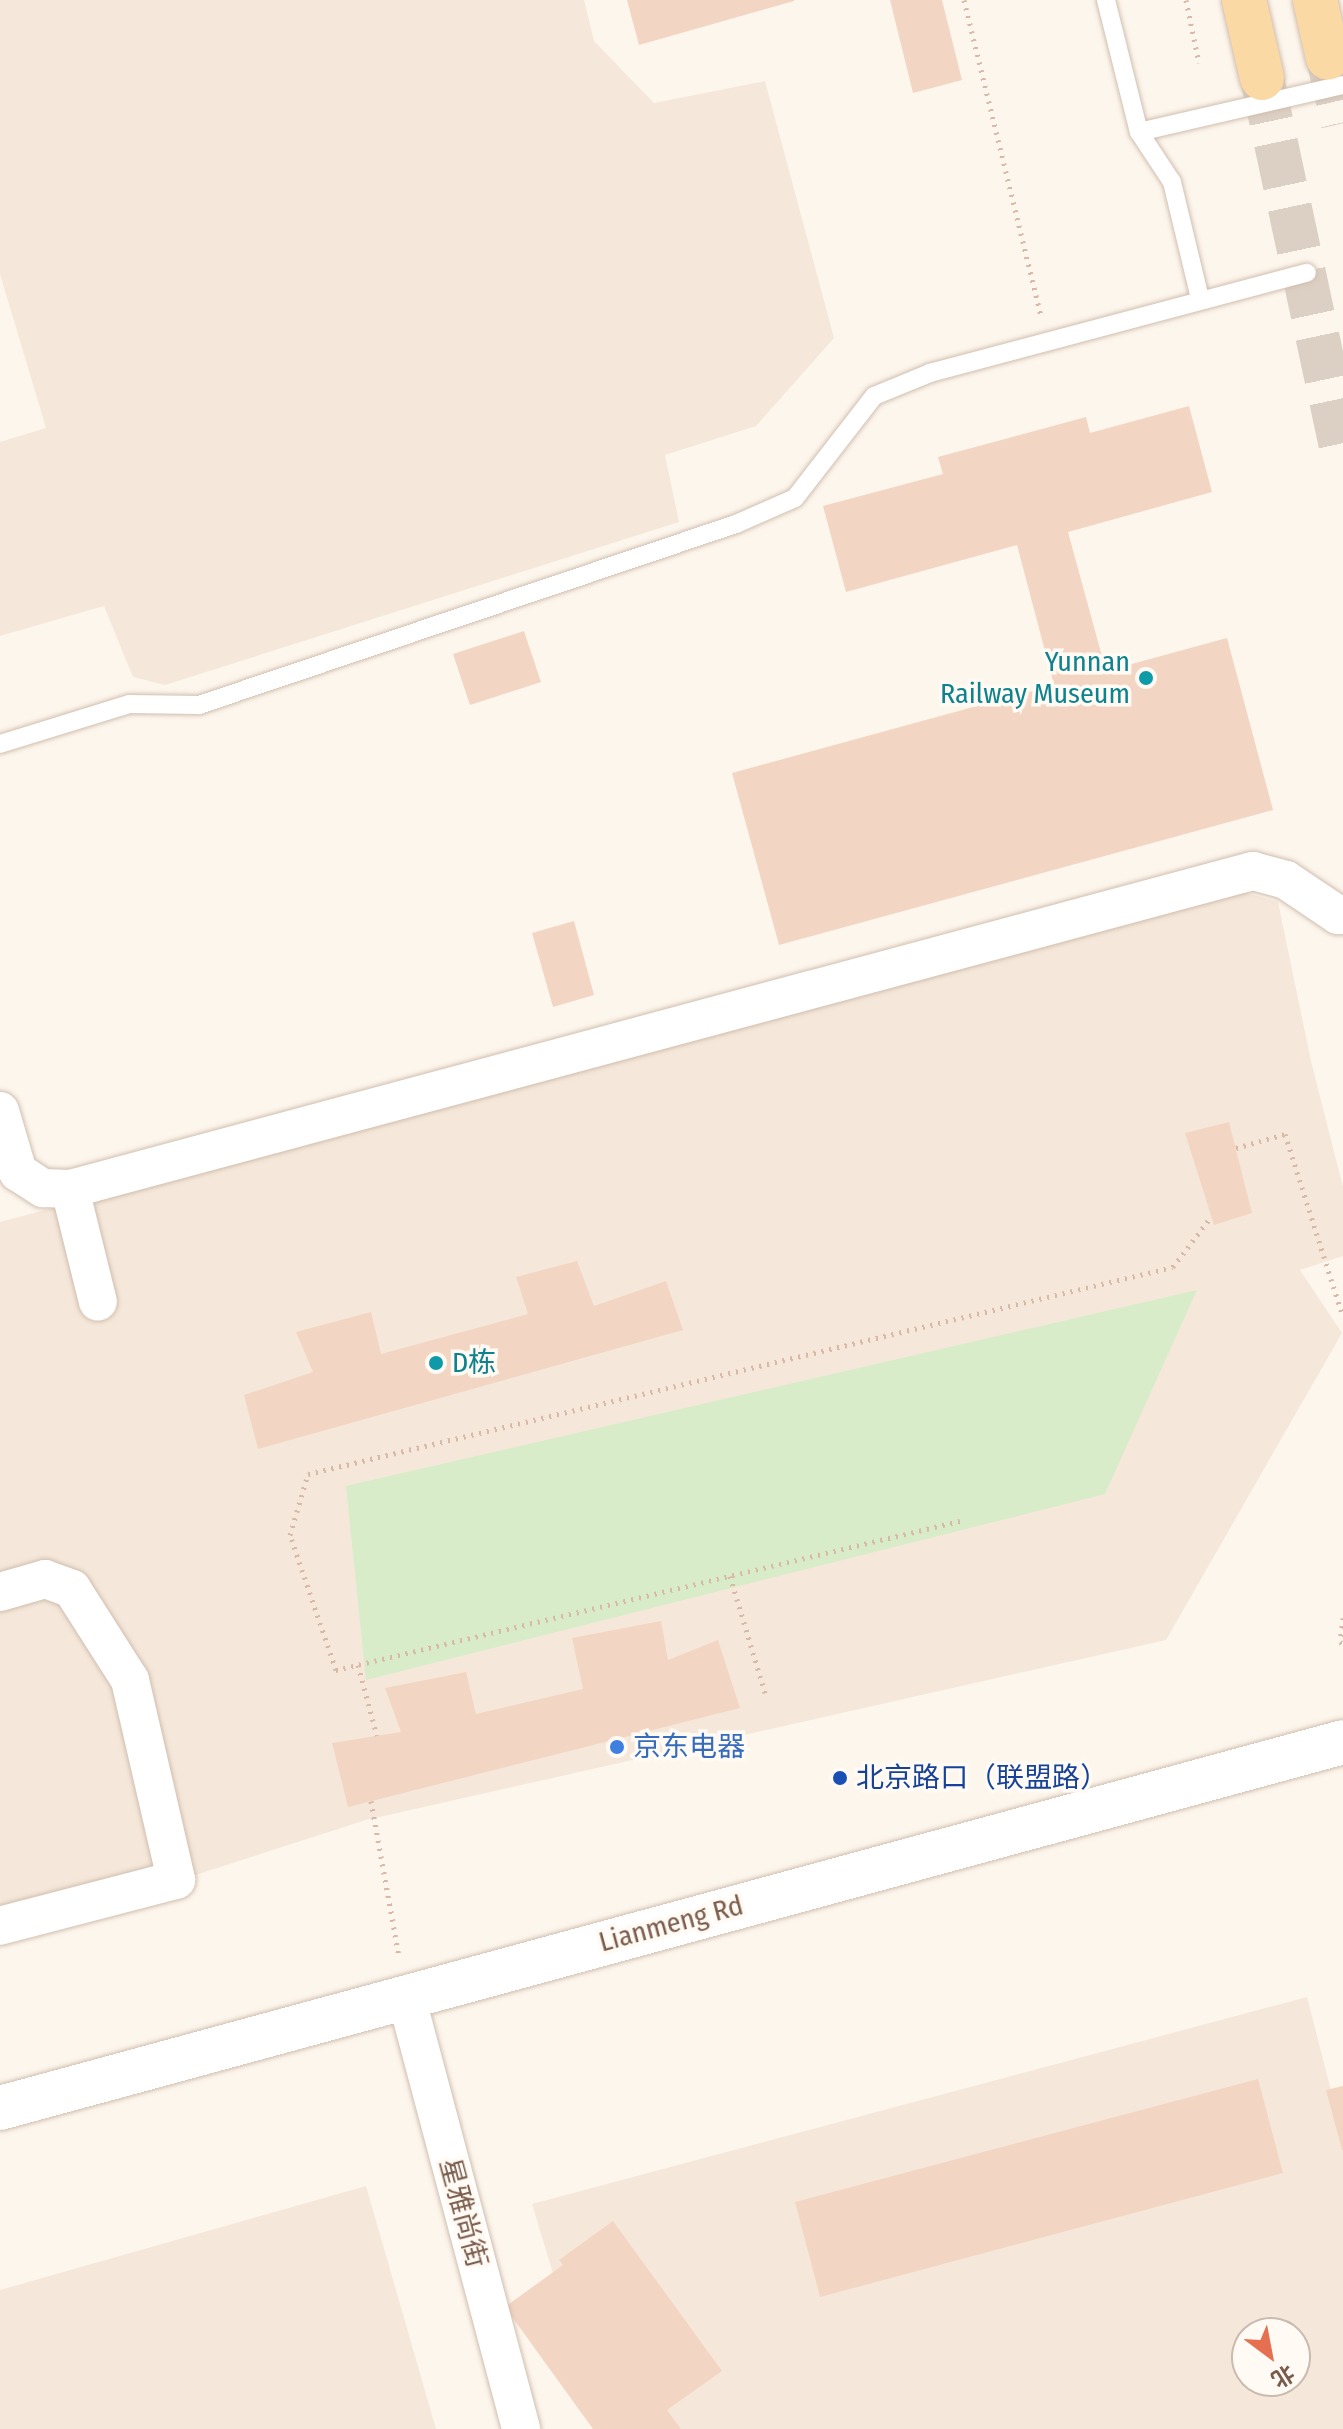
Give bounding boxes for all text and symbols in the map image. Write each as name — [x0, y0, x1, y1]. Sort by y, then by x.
place label: Yunnan Railway Museum — [940, 645, 1130, 711]
marker: Yunnan Railway Museum — [1137, 669, 1155, 687]
place label: D栋 — [452, 1346, 496, 1380]
marker: D栋 — [427, 1354, 445, 1372]
place label: 京东电器 — [633, 1730, 745, 1764]
marker: 京东电器 — [608, 1738, 626, 1756]
place label: 北京路口（联盟路） — [856, 1761, 1108, 1795]
marker: 北京路口（联盟路） — [831, 1769, 849, 1787]
street label: Lianmeng Rd — [595, 1889, 747, 1959]
street label: 星雅尚街 — [432, 2155, 494, 2271]
north arrow — [1231, 2317, 1311, 2397]
text: 北 — [1266, 2359, 1299, 2393]

